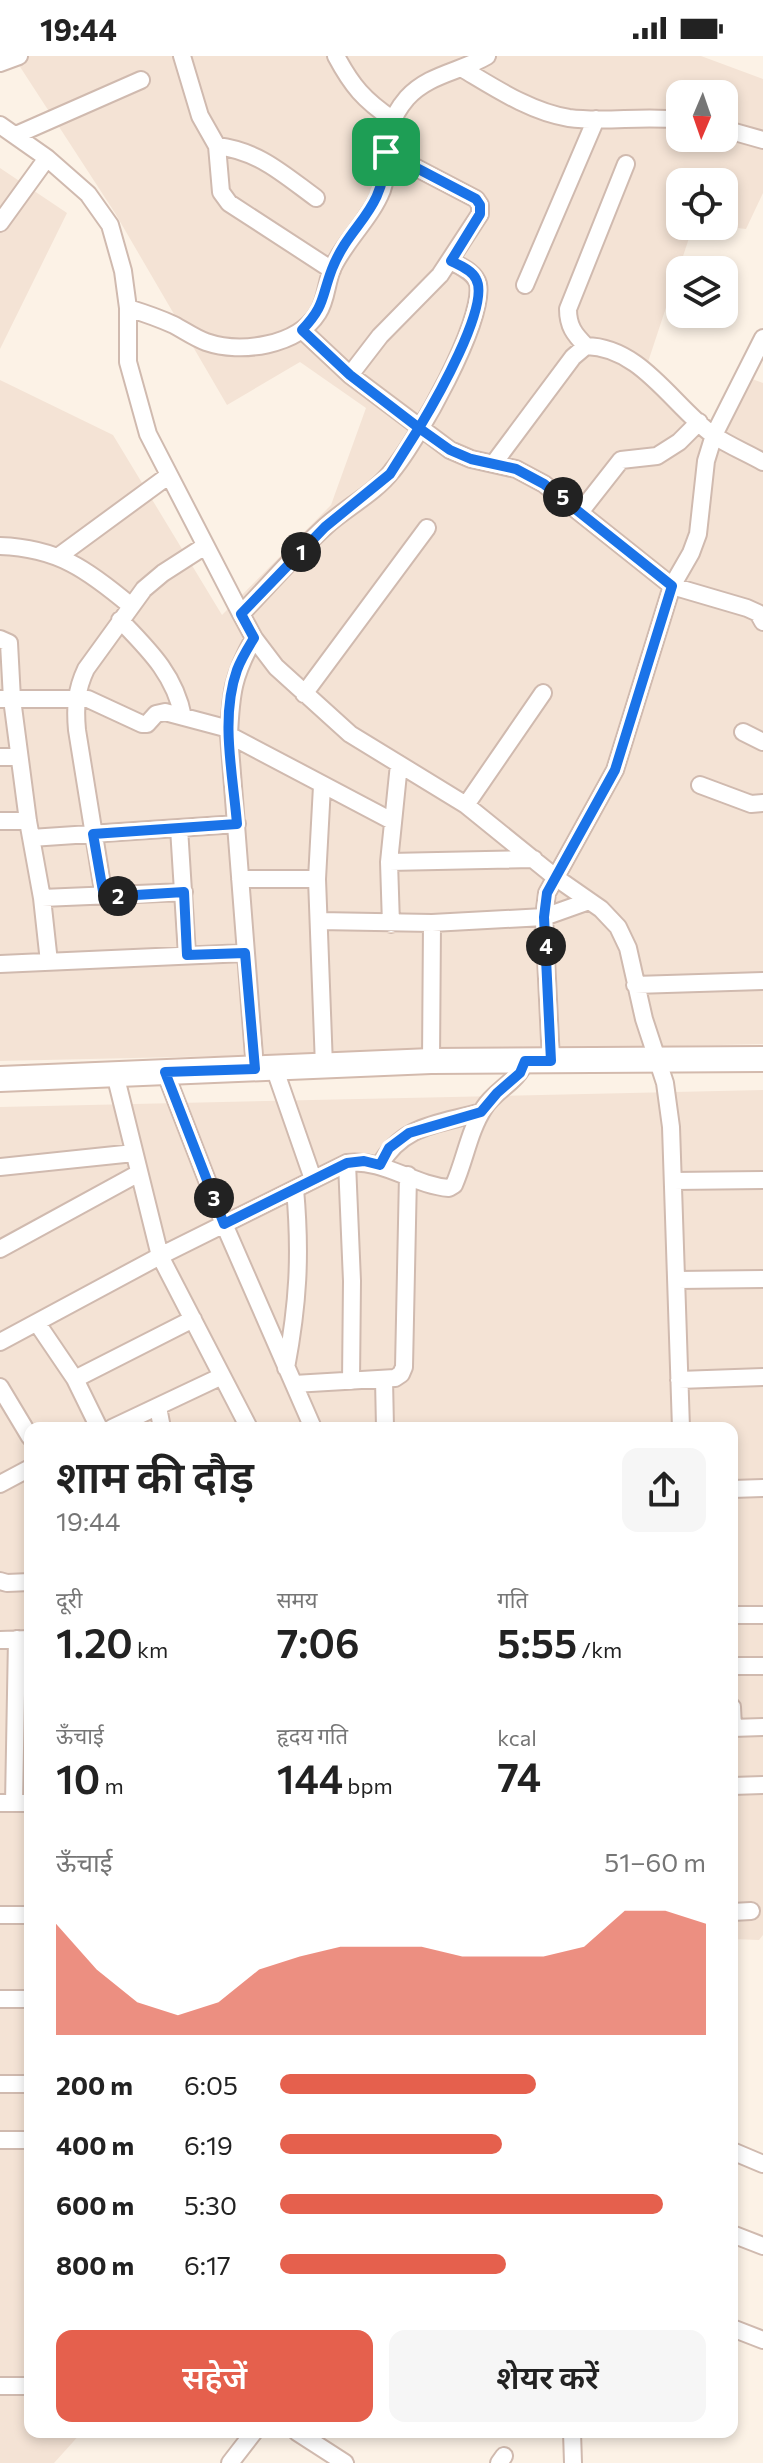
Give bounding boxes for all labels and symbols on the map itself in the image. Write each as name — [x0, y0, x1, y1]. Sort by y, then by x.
north arrow — [666, 80, 738, 152]
pin — [352, 118, 420, 186]
pin: 5 — [543, 477, 583, 517]
pin: 1 — [281, 532, 321, 572]
pin: 2 — [98, 876, 138, 916]
pin: 4 — [526, 926, 566, 966]
pin: 3 — [194, 1178, 234, 1218]

